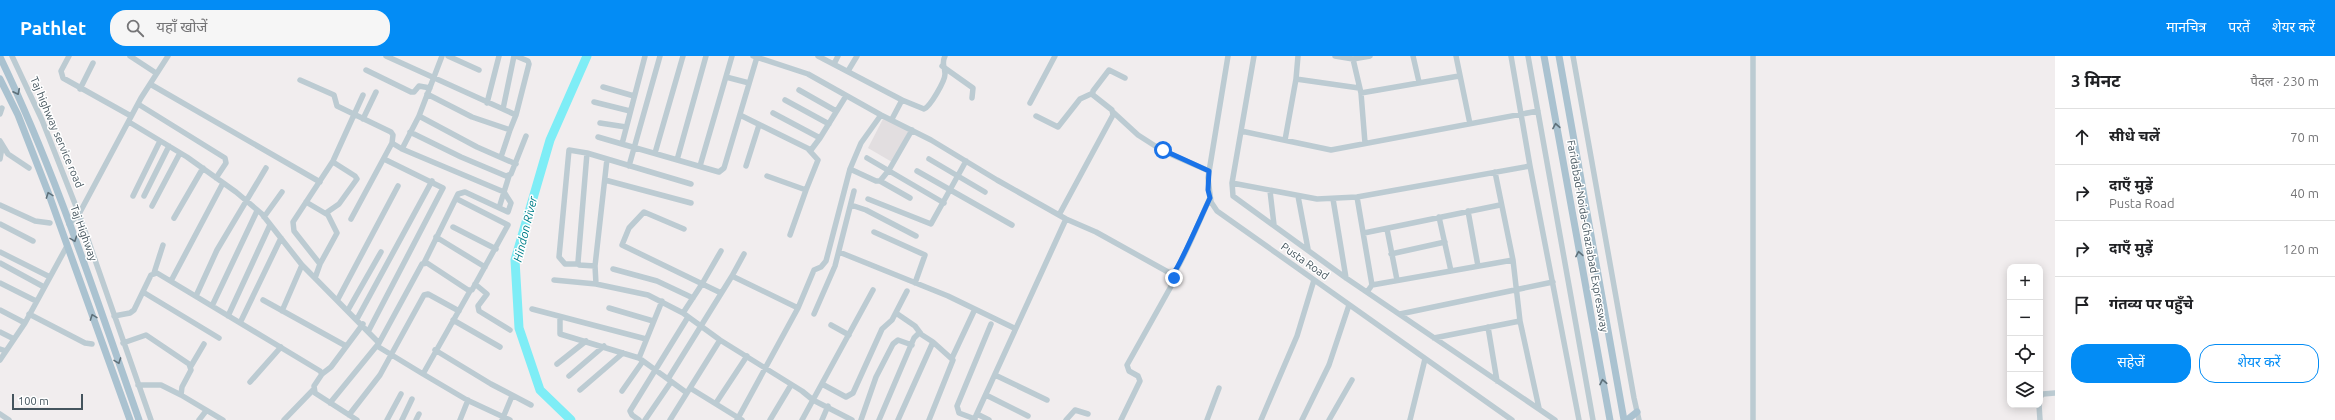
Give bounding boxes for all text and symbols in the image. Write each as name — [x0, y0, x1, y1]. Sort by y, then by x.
search box — [110, 10, 390, 46]
text: Pathlet — [20, 17, 86, 39]
icon: search — [124, 17, 146, 39]
text: यहाँ खोजें — [156, 18, 208, 35]
text: मानचित्र — [2166, 19, 2206, 35]
text: परतें — [2228, 19, 2250, 35]
text: शेयर करें — [2272, 19, 2315, 35]
text: 3 मिनट — [2071, 71, 2120, 90]
text: पैदल · 230 m — [2251, 74, 2319, 88]
street label: Taj highway service road — [28, 75, 86, 189]
one-way arrow — [12, 87, 20, 95]
one-way arrow — [1553, 123, 1561, 129]
icon: ahead — [2071, 126, 2093, 148]
text: सीधे चलें — [2109, 127, 2160, 144]
text: 70 m — [2290, 130, 2319, 144]
street label: Faridabad-Noida-Ghaziabad Expressway — [1565, 139, 1611, 334]
route start — [1154, 141, 1172, 159]
text: दाएँ मुड़ें — [2109, 176, 2153, 193]
icon: right — [2071, 182, 2093, 204]
text: 40 m — [2290, 186, 2319, 200]
one-way arrow — [45, 192, 54, 199]
water label: Hindon River — [511, 194, 540, 263]
text: Pusta Road — [2109, 196, 2175, 210]
street label: Taj Highway — [68, 203, 100, 263]
one-way arrow — [70, 235, 78, 242]
icon: right — [2071, 238, 2093, 260]
text: दाएँ मुड़ें — [2109, 239, 2153, 256]
street label: Pusta Road — [1279, 240, 1331, 282]
text: 120 m — [2283, 242, 2319, 256]
one-way arrow — [1575, 251, 1584, 257]
map controls — [2007, 264, 2043, 408]
button: + — [2007, 264, 2043, 300]
route end — [1165, 269, 1183, 287]
icon: arrive — [2071, 294, 2093, 316]
text: गंतव्य पर पहुँचे — [2109, 295, 2193, 312]
button: − — [2007, 300, 2043, 336]
one-way arrow — [89, 314, 98, 321]
button: locate — [2007, 336, 2043, 372]
button: सहेजें — [2071, 344, 2191, 383]
button: शेयर करें — [2199, 344, 2319, 383]
one-way arrow — [114, 358, 122, 365]
button: layers — [2007, 372, 2043, 408]
one-way arrow — [1599, 379, 1608, 385]
scale bar — [12, 392, 83, 411]
text: 100 m — [18, 395, 49, 407]

